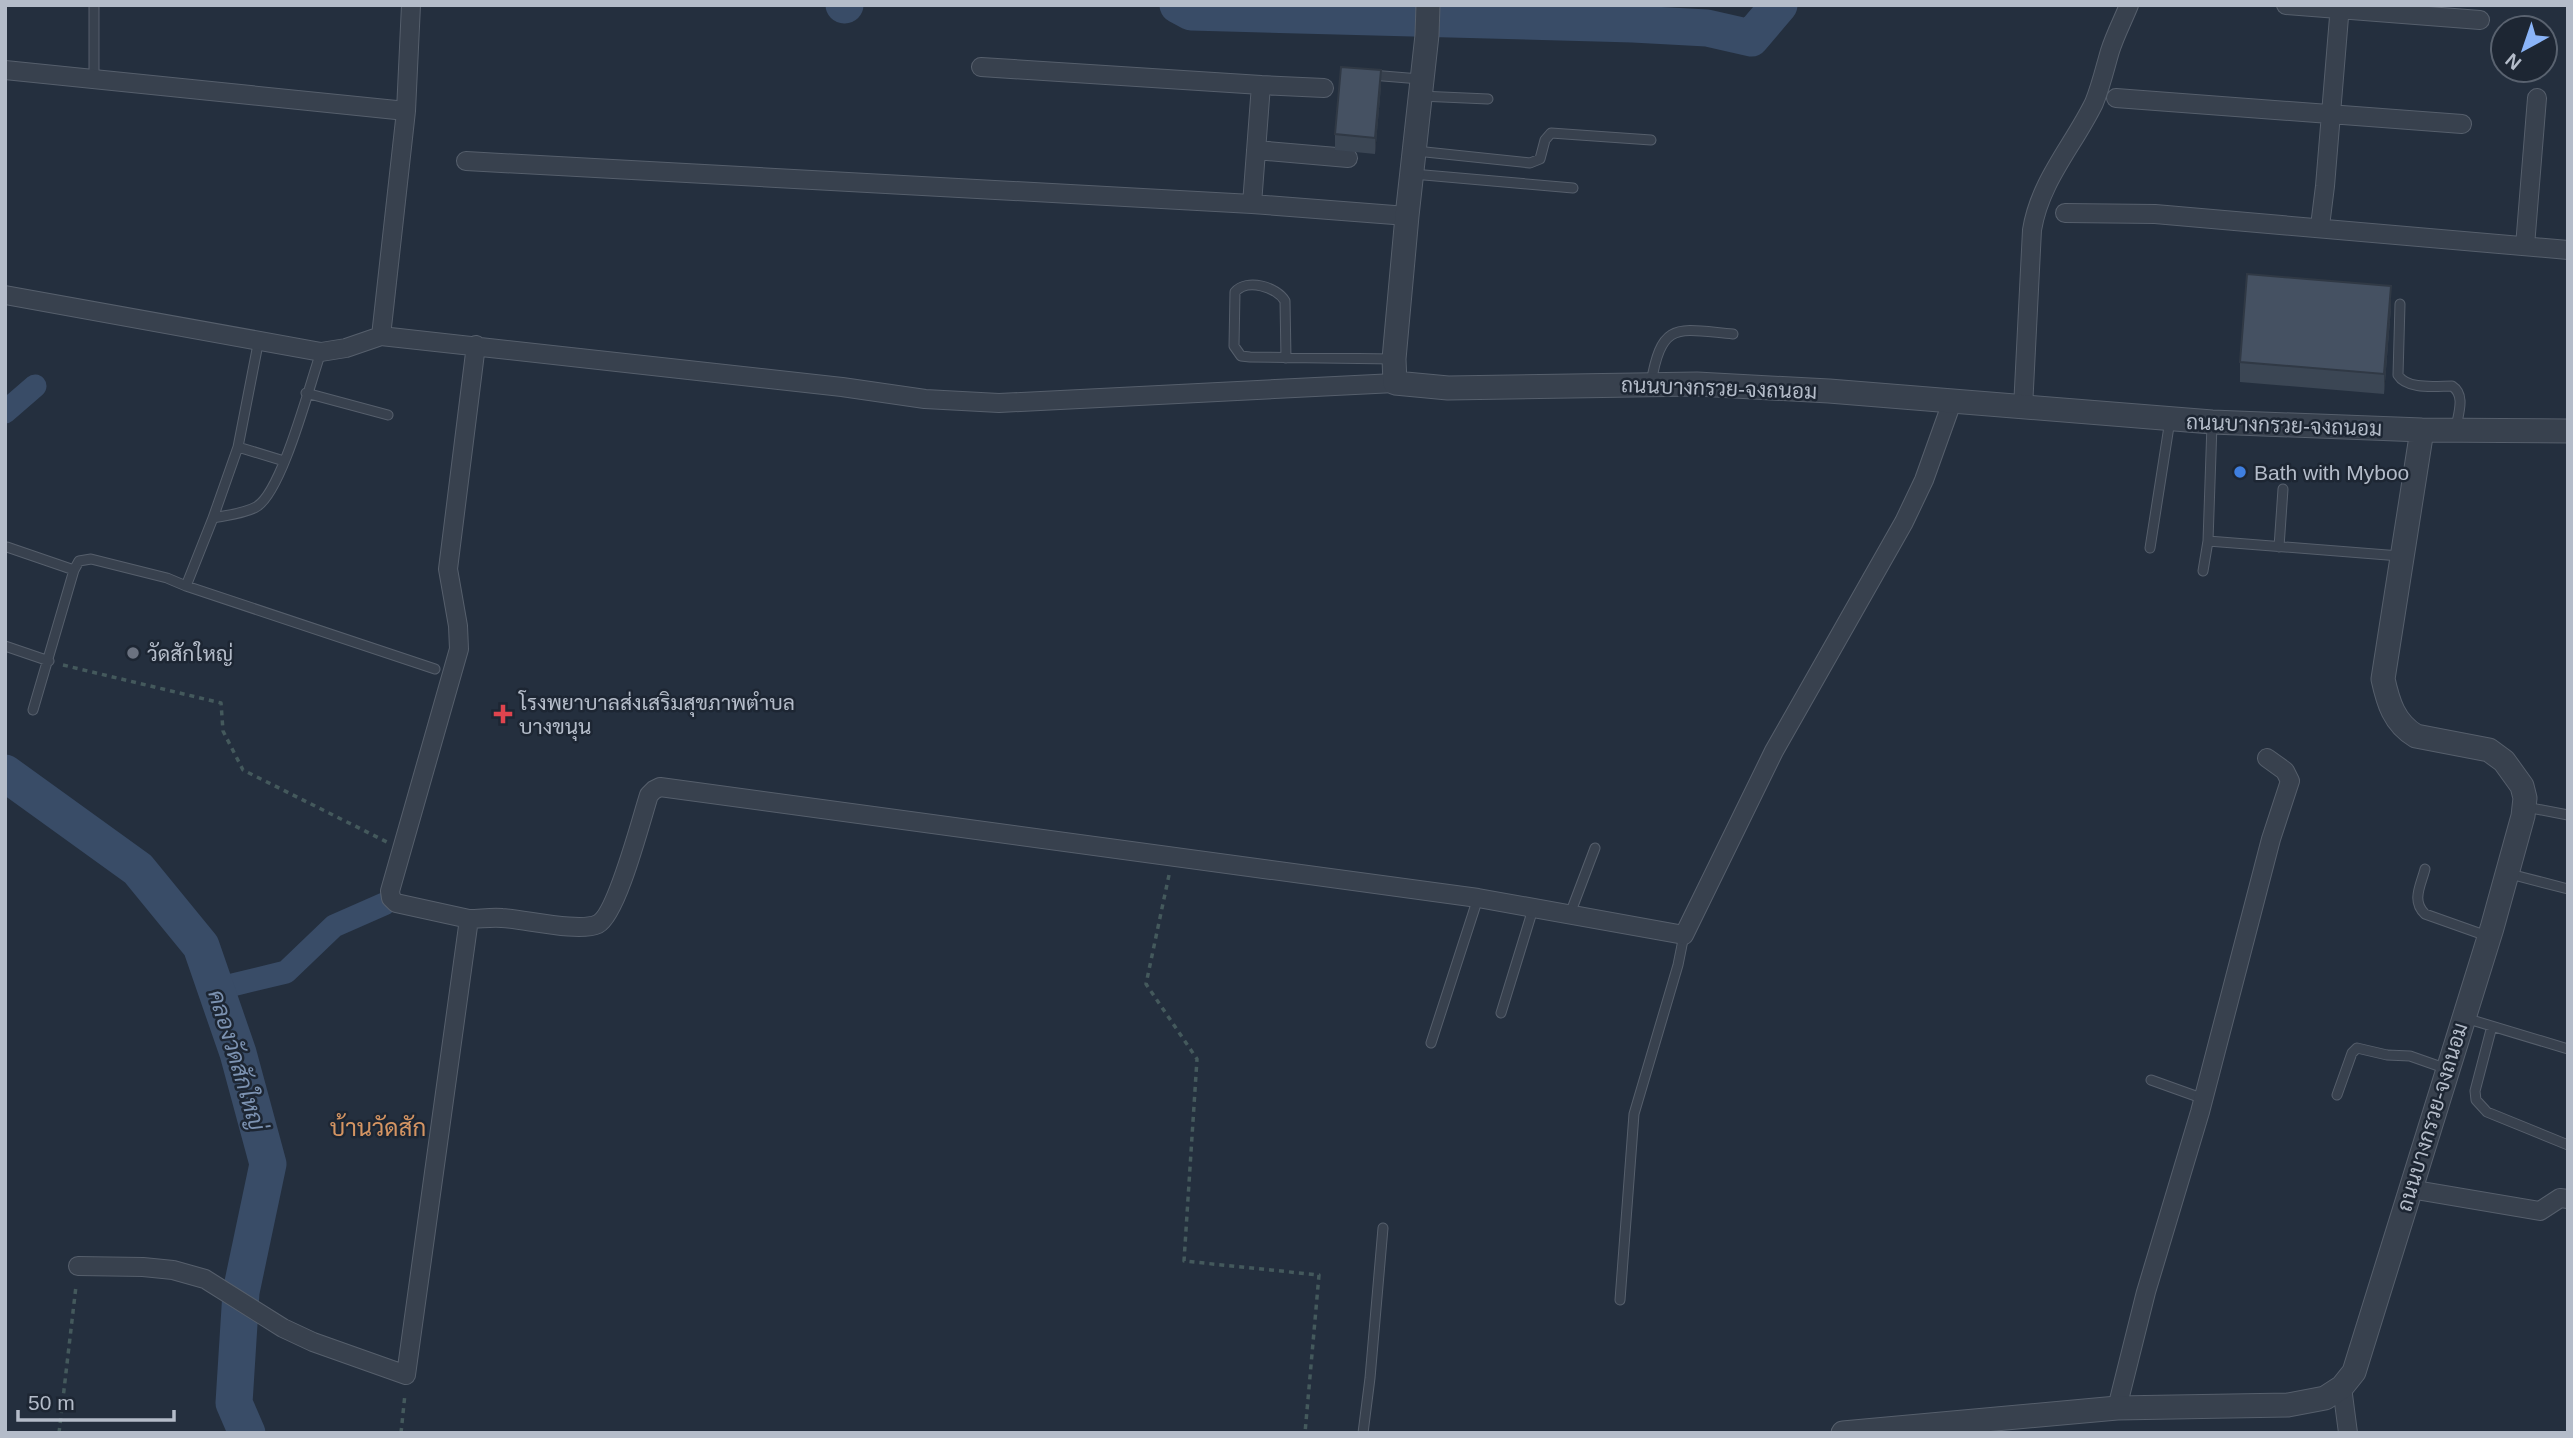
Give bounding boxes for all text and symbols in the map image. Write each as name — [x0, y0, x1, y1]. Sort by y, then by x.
north arrow — [2489, 14, 2559, 84]
text: N — [2501, 49, 2525, 74]
street label: ถนนบางกรวย-จงถนอม — [1621, 373, 1817, 403]
street label: ถนนบางกรวย-จงถนอม — [2186, 410, 2382, 440]
place label: Bath with Myboo — [2254, 461, 2409, 484]
marker: Bath with Myboo — [2232, 464, 2248, 480]
place label: วัดสักใหญ่ — [147, 641, 233, 666]
marker: วัดสักใหญ่ — [125, 645, 141, 661]
place label: โรงพยาบาลส่งเสริมสุขภาพตำบล บางขนุน — [518, 690, 795, 741]
marker: โรงพยาบาลส่งเสริมสุขภาพตำบล บางขนุน — [493, 704, 513, 724]
water label: คลองวัดสักใหญ่ — [202, 986, 274, 1135]
street label: ถนนบางกรวย-จงถนอม — [2392, 1020, 2472, 1214]
district label: บ้านวัดสัก — [330, 1113, 426, 1141]
scale bar — [18, 1378, 173, 1422]
text: 50 m — [28, 1391, 75, 1414]

